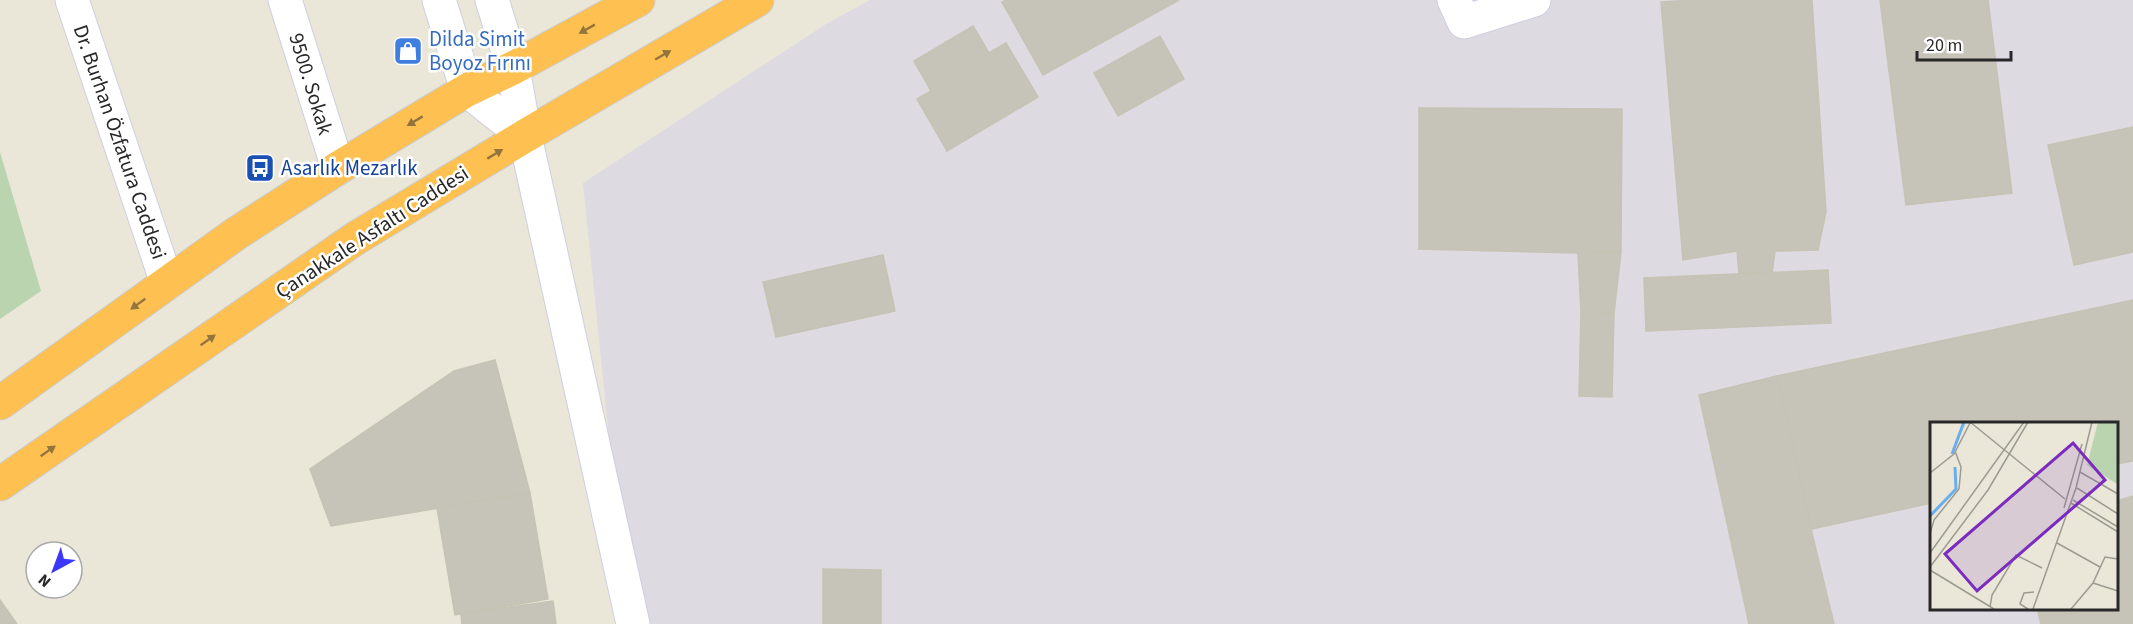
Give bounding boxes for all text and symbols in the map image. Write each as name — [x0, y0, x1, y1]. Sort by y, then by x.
street label: Dr. Burhan Özfatura Caddesi — [66, 21, 174, 263]
place label: Dilda Simit Boyoz Fırını — [429, 24, 531, 78]
one-way arrow — [578, 24, 595, 34]
scale bar — [1917, 24, 2012, 62]
street label: 9500. Sokak — [281, 29, 341, 139]
text: 20 m — [1926, 33, 1962, 58]
shop icon: Dilda Simit Boyoz Fırını — [392, 35, 424, 67]
one-way arrow — [655, 50, 672, 60]
one-way arrow — [407, 116, 423, 127]
one-way arrow — [487, 148, 503, 159]
bus stop icon: Asarlık Mezarlık — [244, 152, 276, 184]
place label: Asarlık Mezarlık — [281, 153, 418, 183]
street label: Çanakkale Asfaltı Caddesi — [270, 158, 474, 306]
one-way arrow — [131, 298, 147, 310]
one-way arrow — [200, 334, 216, 346]
inset map — [1930, 422, 2118, 609]
one-way arrow — [40, 446, 56, 457]
north arrow — [24, 540, 84, 600]
text: N — [34, 569, 56, 592]

